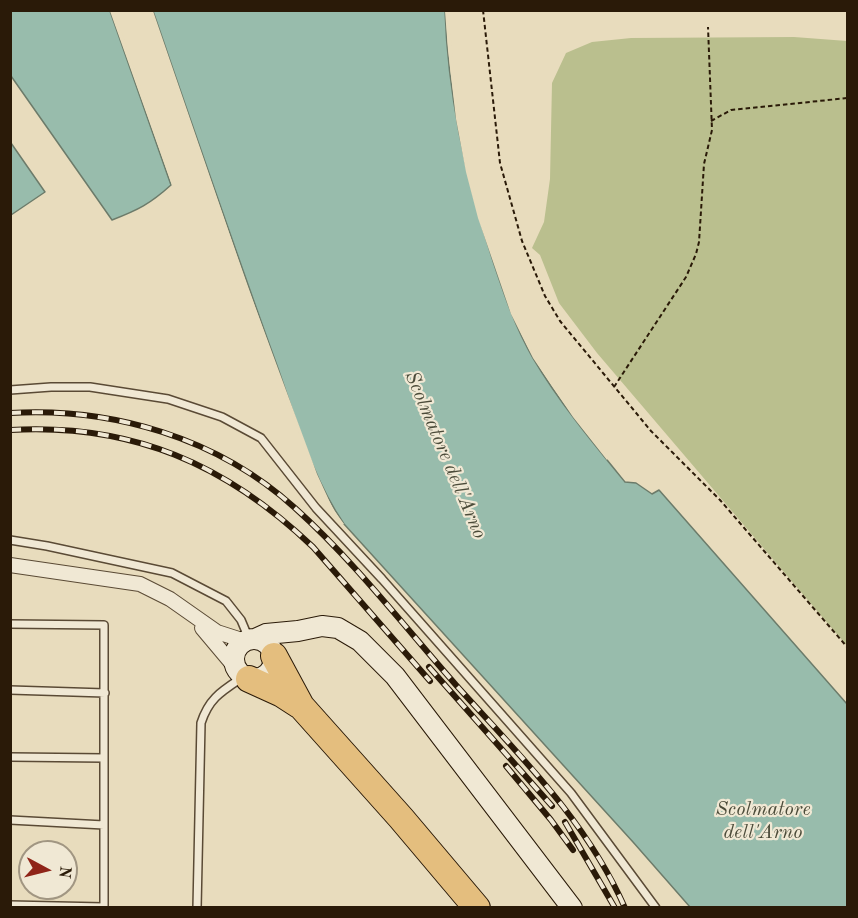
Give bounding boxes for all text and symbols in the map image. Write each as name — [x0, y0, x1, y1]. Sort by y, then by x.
water label: Scolmatore dell'Arno — [399, 368, 491, 542]
water label: Scolmatore dell'Arno — [715, 798, 811, 845]
north arrow — [18, 840, 78, 900]
text: N — [55, 865, 73, 879]

